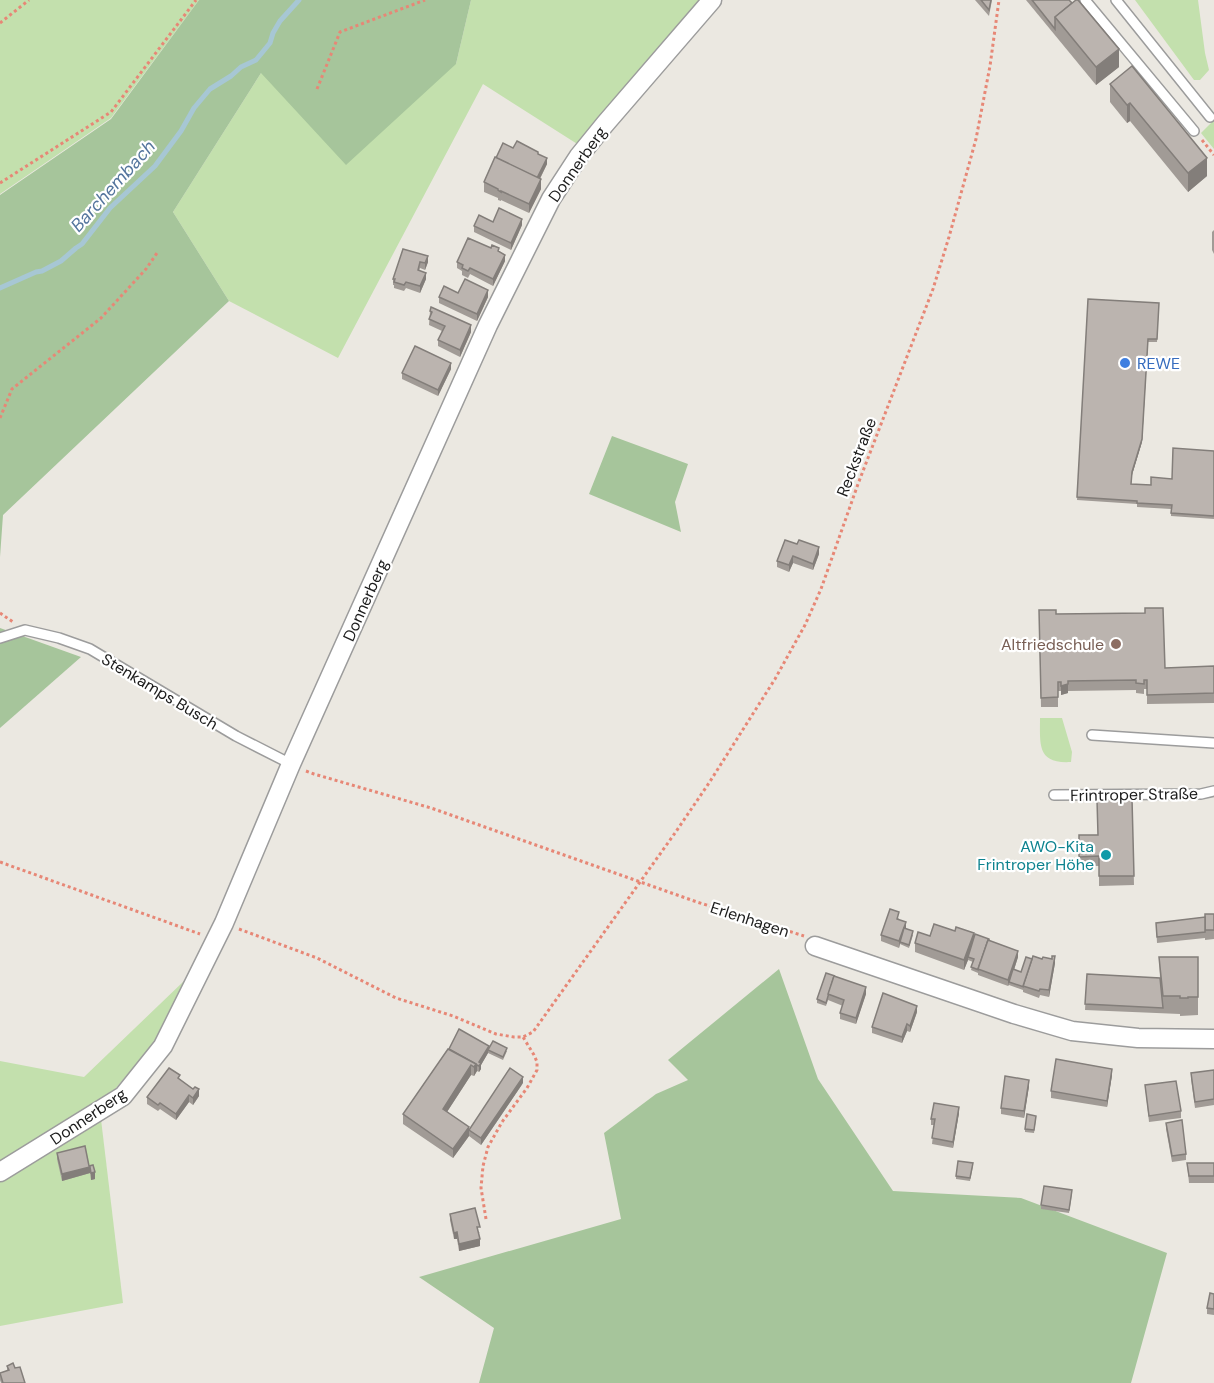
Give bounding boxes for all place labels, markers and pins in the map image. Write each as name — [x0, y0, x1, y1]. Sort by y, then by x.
place label: REWE — [1137, 353, 1180, 374]
marker: REWE — [1118, 356, 1132, 370]
place label: Altfriedschule — [1001, 634, 1104, 655]
marker: Altfriedschule — [1109, 637, 1123, 651]
place label: AWO-Kita Frintroper Höhe — [977, 836, 1094, 875]
marker: AWO-Kita Frintroper Höhe — [1099, 848, 1113, 862]

